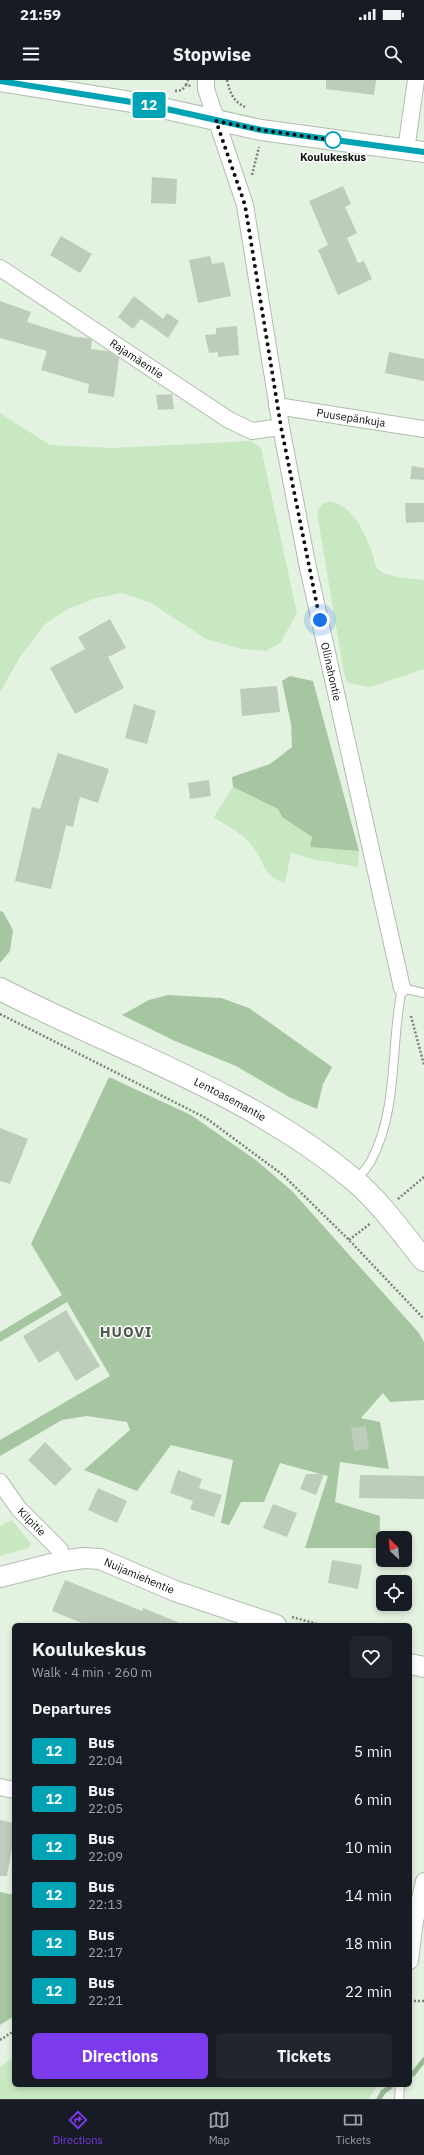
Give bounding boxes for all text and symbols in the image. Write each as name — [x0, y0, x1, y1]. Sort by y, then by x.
text: 21:59 — [20, 5, 61, 24]
icon: menu — [20, 43, 42, 65]
text: Stopwise — [173, 43, 251, 66]
icon: search — [382, 43, 404, 65]
line badge: 12 — [131, 92, 167, 118]
text: 12 — [141, 96, 157, 114]
marker: Koulukeskus — [324, 131, 342, 149]
place label: Koulukeskus — [300, 150, 367, 164]
street label: Rajamäentie — [107, 336, 166, 382]
street label: Puusepänkuja — [316, 405, 387, 430]
your location — [310, 610, 330, 630]
street label: Ollinahontie — [318, 641, 345, 702]
street label: Lentoasemantie — [192, 1074, 268, 1124]
district label: HUOVI — [100, 1322, 152, 1341]
street label: Kilpitie — [15, 1505, 49, 1539]
north arrow — [376, 1531, 412, 1567]
map controls — [376, 1531, 412, 1611]
street label: Nuijamiehentie — [102, 1555, 177, 1597]
button: locate — [376, 1575, 412, 1611]
button: heart — [350, 1636, 392, 1678]
text: Koulukeskus — [32, 1637, 146, 1661]
text: Walk · 4 min · 260 m — [32, 1664, 152, 1681]
text: Departures — [32, 1699, 111, 1718]
text: Bus — [88, 1733, 115, 1752]
text: 12 — [46, 1742, 62, 1760]
text: 5 min — [354, 1742, 392, 1761]
text: 22:04 — [88, 1752, 123, 1769]
text: Bus — [88, 1781, 115, 1800]
text: 12 — [46, 1790, 62, 1808]
text: 6 min — [354, 1790, 392, 1809]
text: 22:05 — [88, 1800, 123, 1817]
text: Bus — [88, 1829, 115, 1848]
text: 12 — [46, 1838, 62, 1856]
text: 10 min — [345, 1838, 392, 1857]
text: 22:09 — [88, 1848, 123, 1865]
text: Bus — [88, 1877, 115, 1896]
text: 12 — [46, 1886, 62, 1904]
text: 14 min — [345, 1886, 392, 1905]
text: 22:13 — [88, 1896, 123, 1913]
text: Bus — [88, 1925, 115, 1944]
text: 12 — [46, 1934, 62, 1952]
text: 18 min — [345, 1934, 392, 1953]
text: 22:17 — [88, 1944, 123, 1961]
text: Bus — [88, 1973, 115, 1992]
text: 12 — [46, 1982, 62, 2000]
text: 22 min — [345, 1982, 392, 2001]
text: 22:21 — [88, 1992, 123, 2009]
button: Directions — [32, 2033, 208, 2079]
button: Tickets — [216, 2033, 392, 2079]
tab: Directions — [53, 2109, 103, 2147]
tab: Map — [208, 2109, 230, 2147]
tab: Tickets — [336, 2109, 371, 2147]

